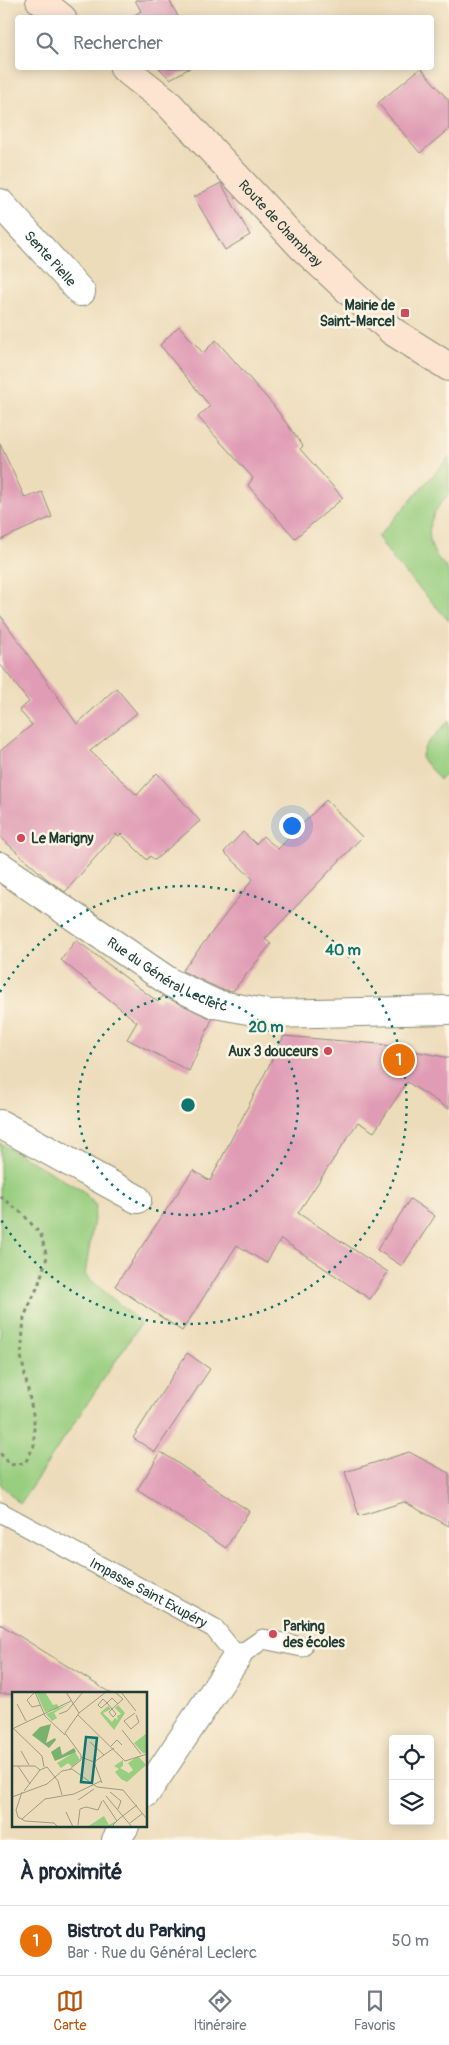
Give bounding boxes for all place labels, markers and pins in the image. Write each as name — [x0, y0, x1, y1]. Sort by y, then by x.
place label: Mairie de Saint-Marcel — [320, 297, 396, 330]
marker: Mairie de Saint-Marcel — [399, 307, 411, 319]
place label: Le Marigny — [31, 830, 94, 847]
marker: Le Marigny — [15, 832, 27, 844]
pin: 1 — [383, 1041, 415, 1079]
place label: Aux 3 douceurs — [228, 1043, 319, 1060]
marker: Aux 3 douceurs — [322, 1045, 334, 1057]
centre of rings — [179, 1096, 197, 1114]
place label: Parking des écoles — [283, 1618, 346, 1651]
marker: Parking des écoles — [267, 1628, 279, 1640]

